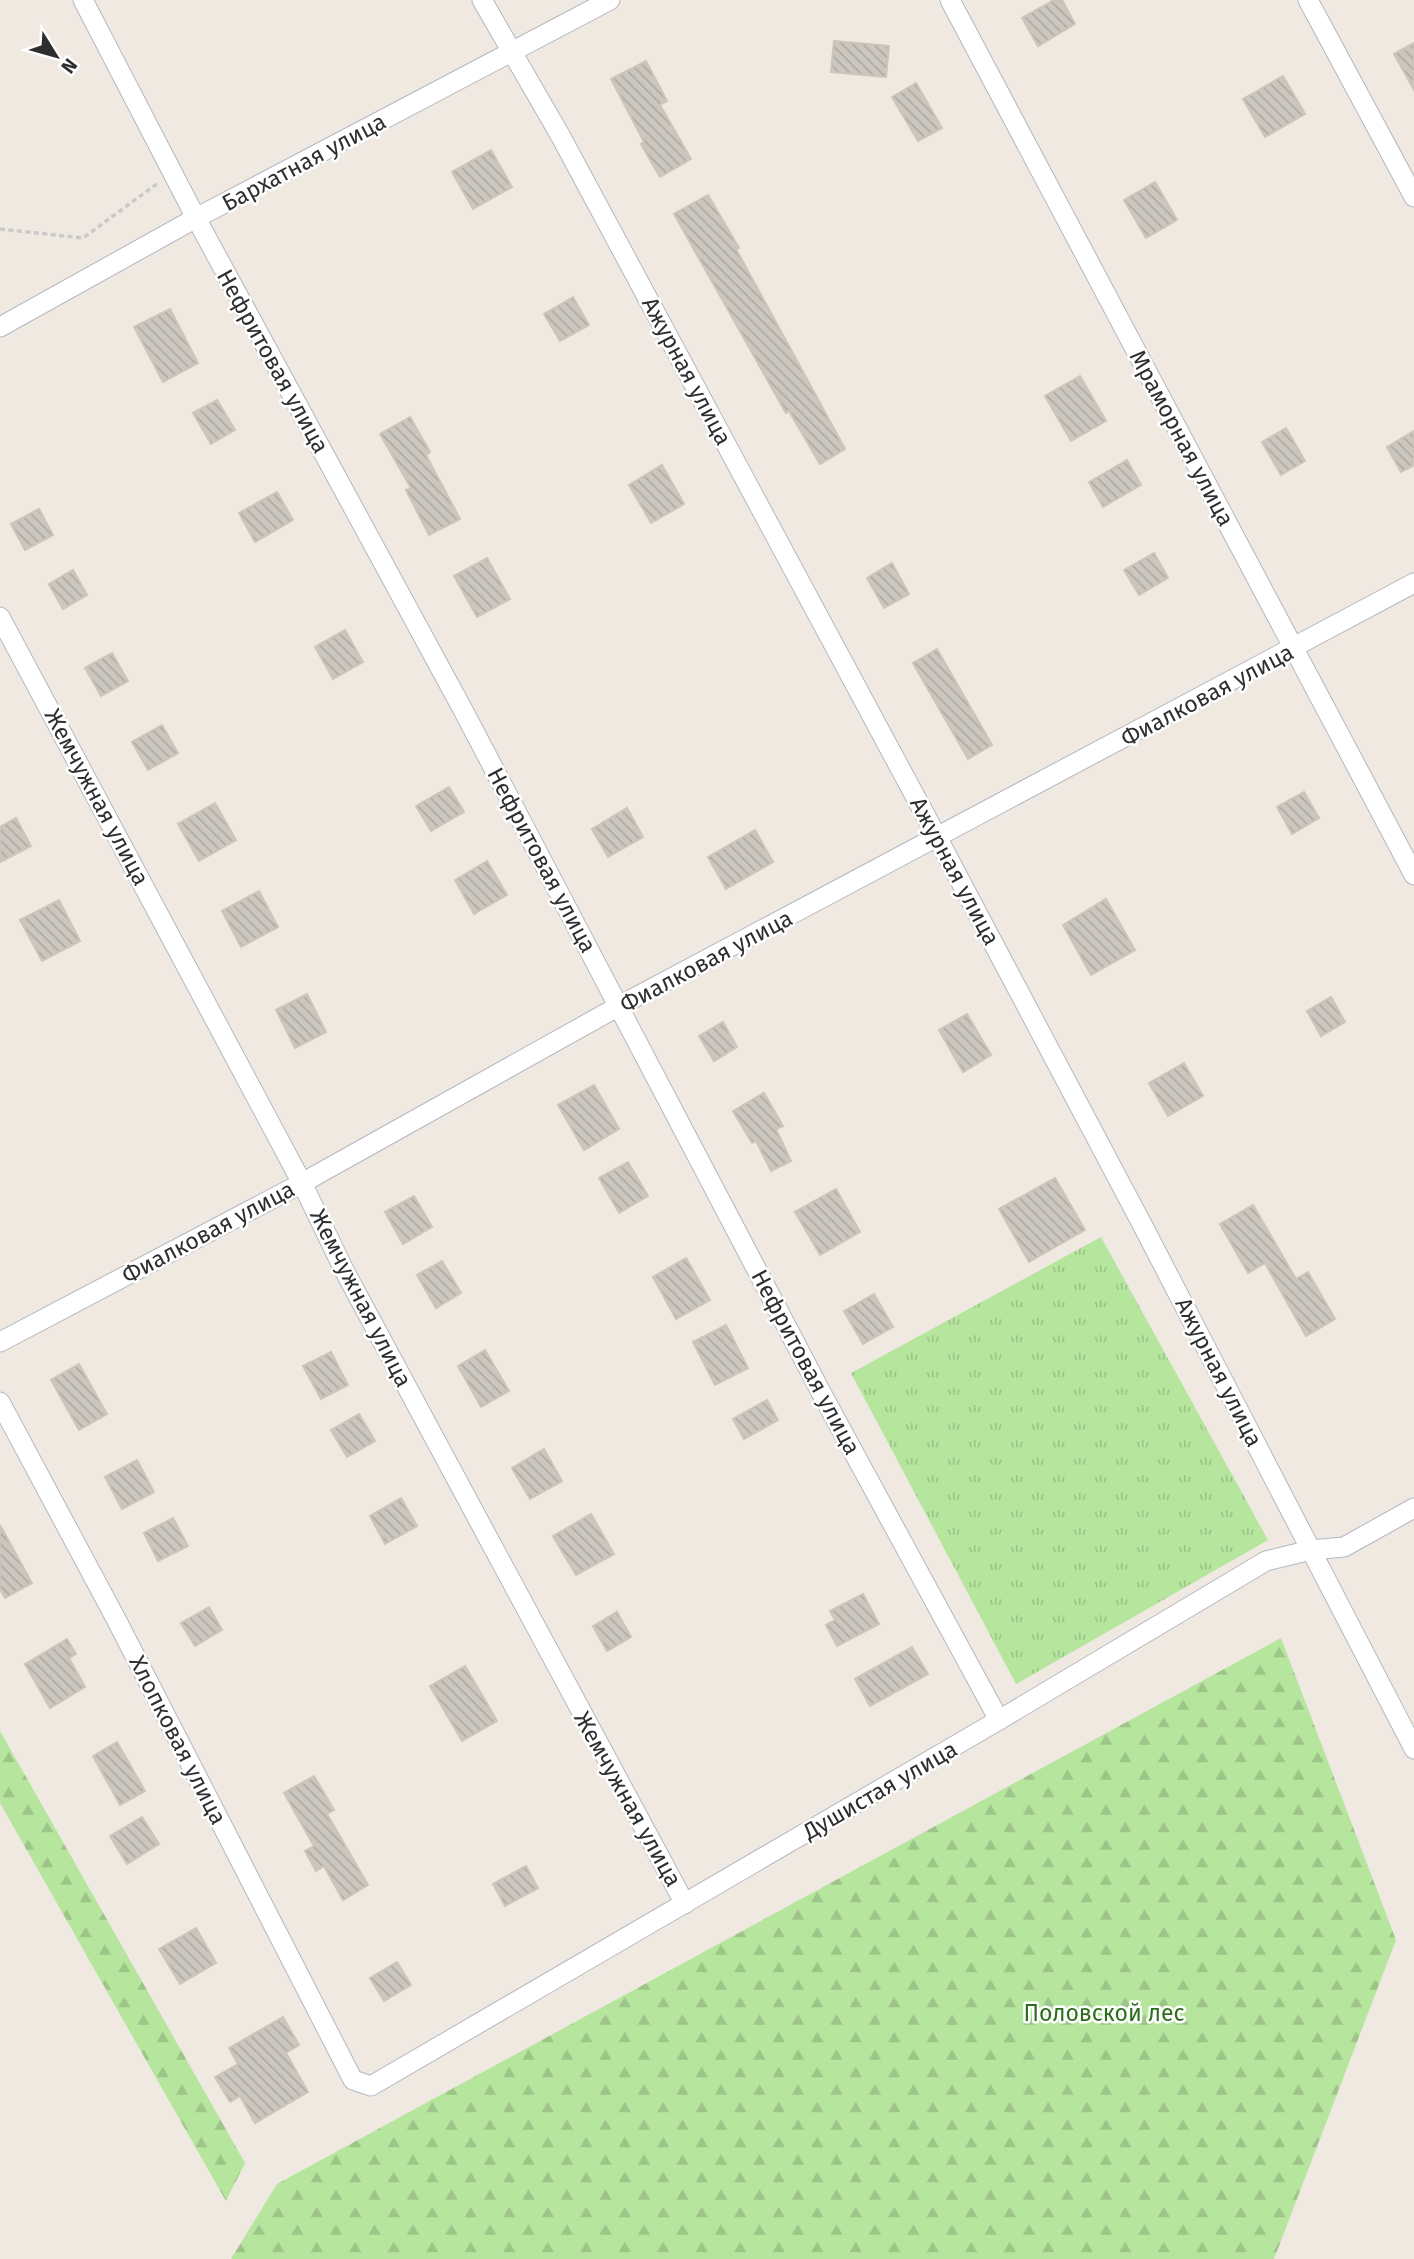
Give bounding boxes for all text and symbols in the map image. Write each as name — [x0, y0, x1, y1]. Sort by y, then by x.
north arrow — [21, 21, 91, 91]
text: N — [56, 54, 82, 78]
street label: Бархатная улица — [217, 107, 391, 217]
street label: Нефритовая улица — [211, 264, 335, 458]
street label: Ажурная улица — [636, 292, 738, 450]
street label: Мраморная улица — [1124, 345, 1240, 531]
street label: Фиалковая улица — [1116, 638, 1298, 752]
street label: Жемчужная улица — [39, 704, 155, 890]
street label: Нефритовая улица — [481, 763, 603, 957]
street label: Ажурная улица — [904, 792, 1006, 950]
street label: Фиалковая улица — [615, 904, 797, 1018]
street label: Фиалковая улица — [117, 1175, 299, 1289]
street label: Жемчужная улица — [304, 1204, 418, 1392]
street label: Нефритовая улица — [745, 1265, 867, 1459]
street label: Ажурная улица — [1169, 1293, 1269, 1451]
street label: Хлопковая улица — [123, 1651, 233, 1829]
street label: Жемчужная улица — [568, 1707, 688, 1891]
street label: Душистая улица — [797, 1735, 962, 1846]
park label: Половской лес — [1023, 1999, 1185, 2027]

